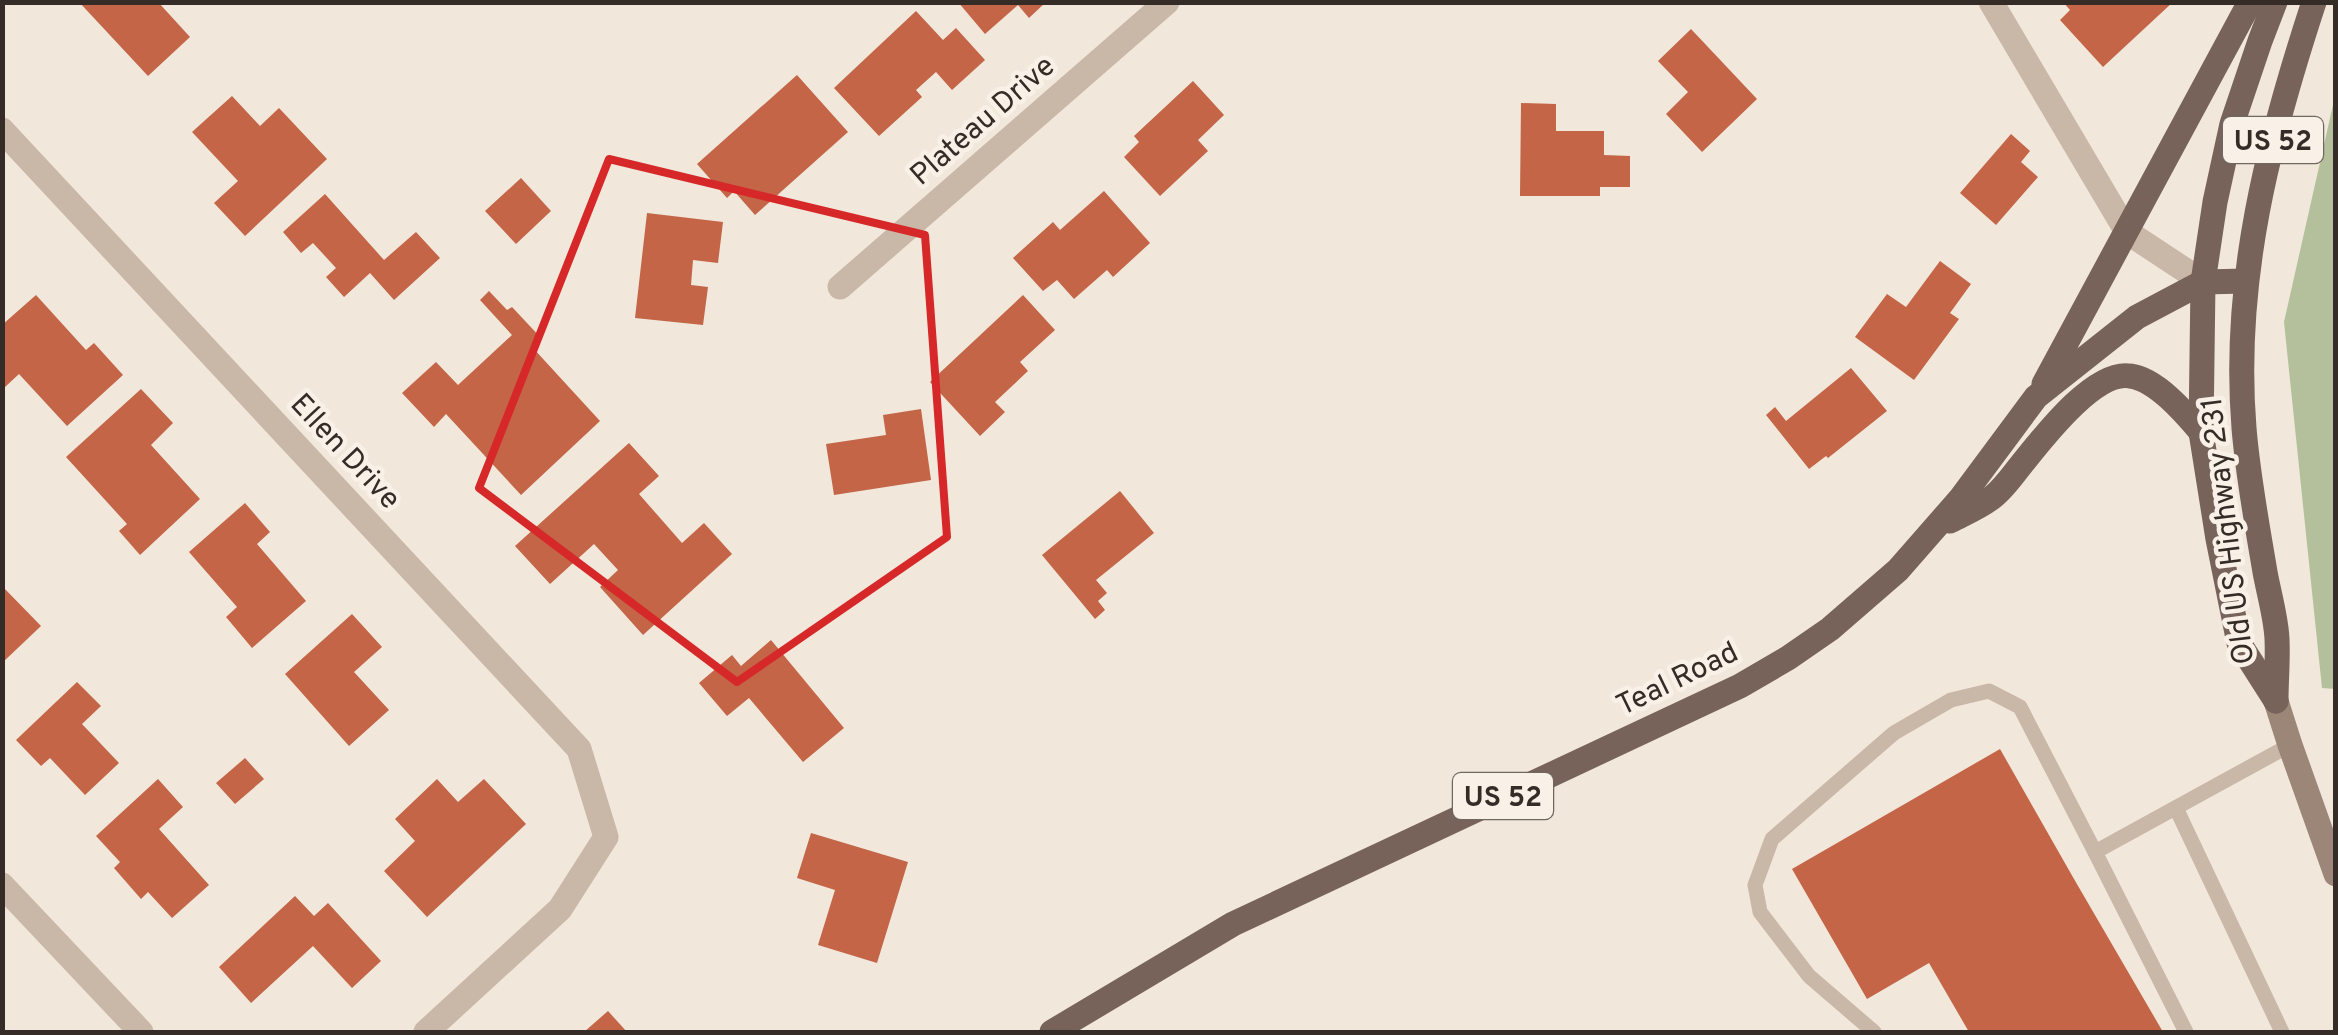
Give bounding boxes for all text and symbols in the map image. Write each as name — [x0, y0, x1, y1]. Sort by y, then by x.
street label: Plateau Drive — [904, 49, 1064, 195]
road number: US 52 — [2223, 117, 2323, 163]
street label: Ellen Drive — [281, 387, 407, 518]
street label: Old US Highway 231 — [2195, 395, 2264, 666]
street label: Teal Road — [1611, 635, 1745, 726]
road number: US 52 — [1453, 773, 1553, 819]

